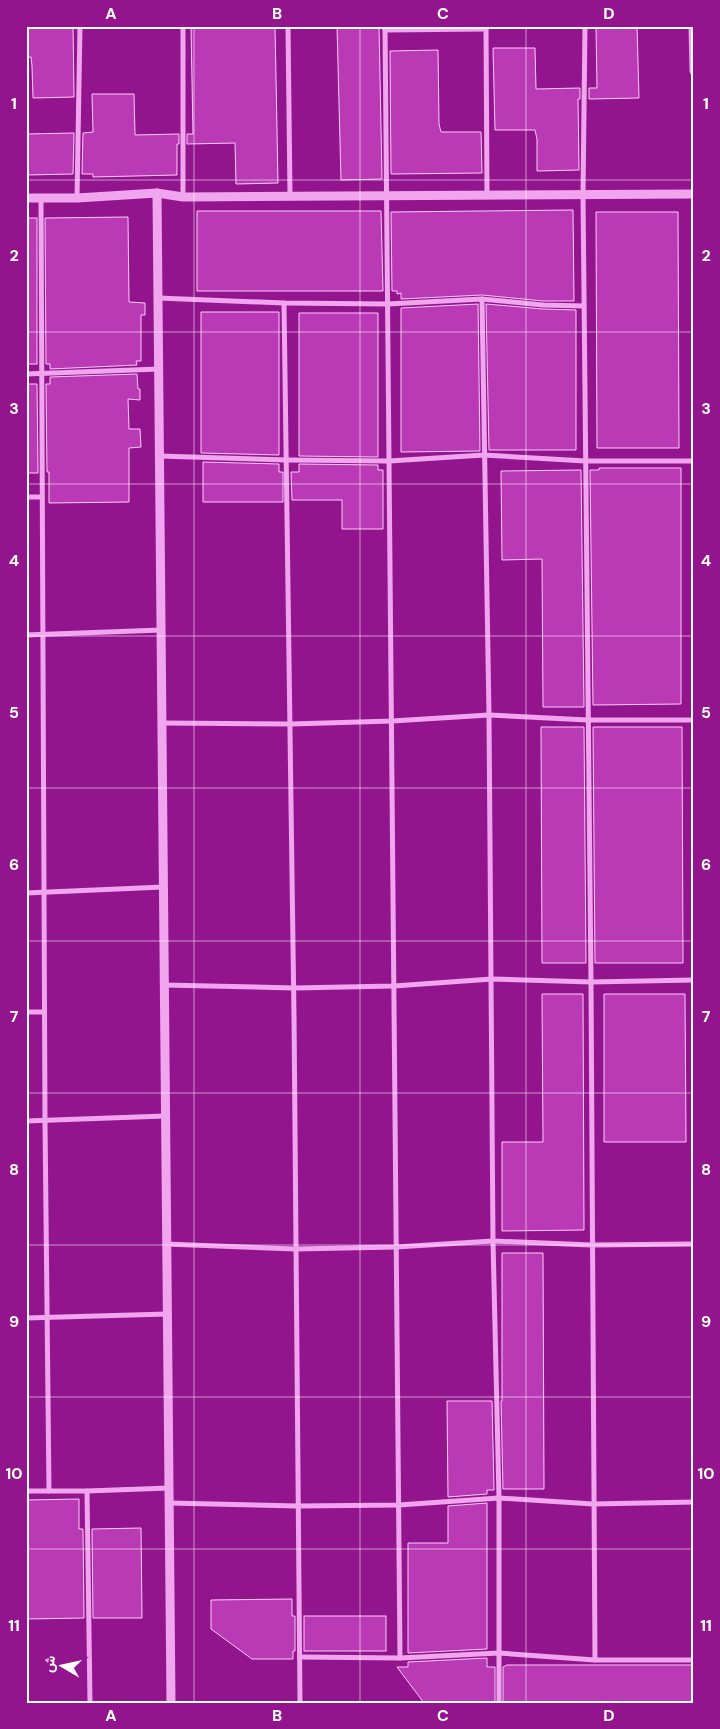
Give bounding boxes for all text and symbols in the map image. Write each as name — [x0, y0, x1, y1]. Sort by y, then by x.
text: A — [105, 3, 117, 24]
text: B — [272, 3, 282, 24]
text: C — [437, 3, 449, 24]
text: D — [603, 3, 615, 24]
text: 1 — [11, 93, 17, 114]
text: 1 — [703, 93, 709, 114]
text: 2 — [9, 245, 19, 266]
text: 2 — [701, 245, 711, 266]
text: 3 — [9, 398, 19, 419]
text: 3 — [701, 398, 711, 419]
text: 4 — [9, 550, 19, 571]
text: 4 — [701, 550, 711, 571]
text: 5 — [9, 702, 19, 723]
text: 5 — [701, 702, 711, 723]
text: 6 — [9, 854, 19, 875]
text: 6 — [701, 854, 711, 875]
text: 7 — [10, 1006, 19, 1027]
text: 7 — [702, 1006, 711, 1027]
text: 8 — [9, 1159, 19, 1180]
text: 8 — [701, 1159, 711, 1180]
text: 9 — [9, 1311, 19, 1332]
text: 9 — [701, 1311, 711, 1332]
text: 10 — [5, 1463, 23, 1484]
text: 10 — [697, 1463, 715, 1484]
text: 11 — [8, 1615, 20, 1636]
text: 11 — [700, 1615, 712, 1636]
north arrow — [38, 1642, 88, 1692]
text: ش — [39, 1654, 59, 1674]
text: A — [105, 1705, 117, 1726]
text: B — [272, 1705, 282, 1726]
text: C — [437, 1705, 449, 1726]
text: D — [603, 1705, 615, 1726]

